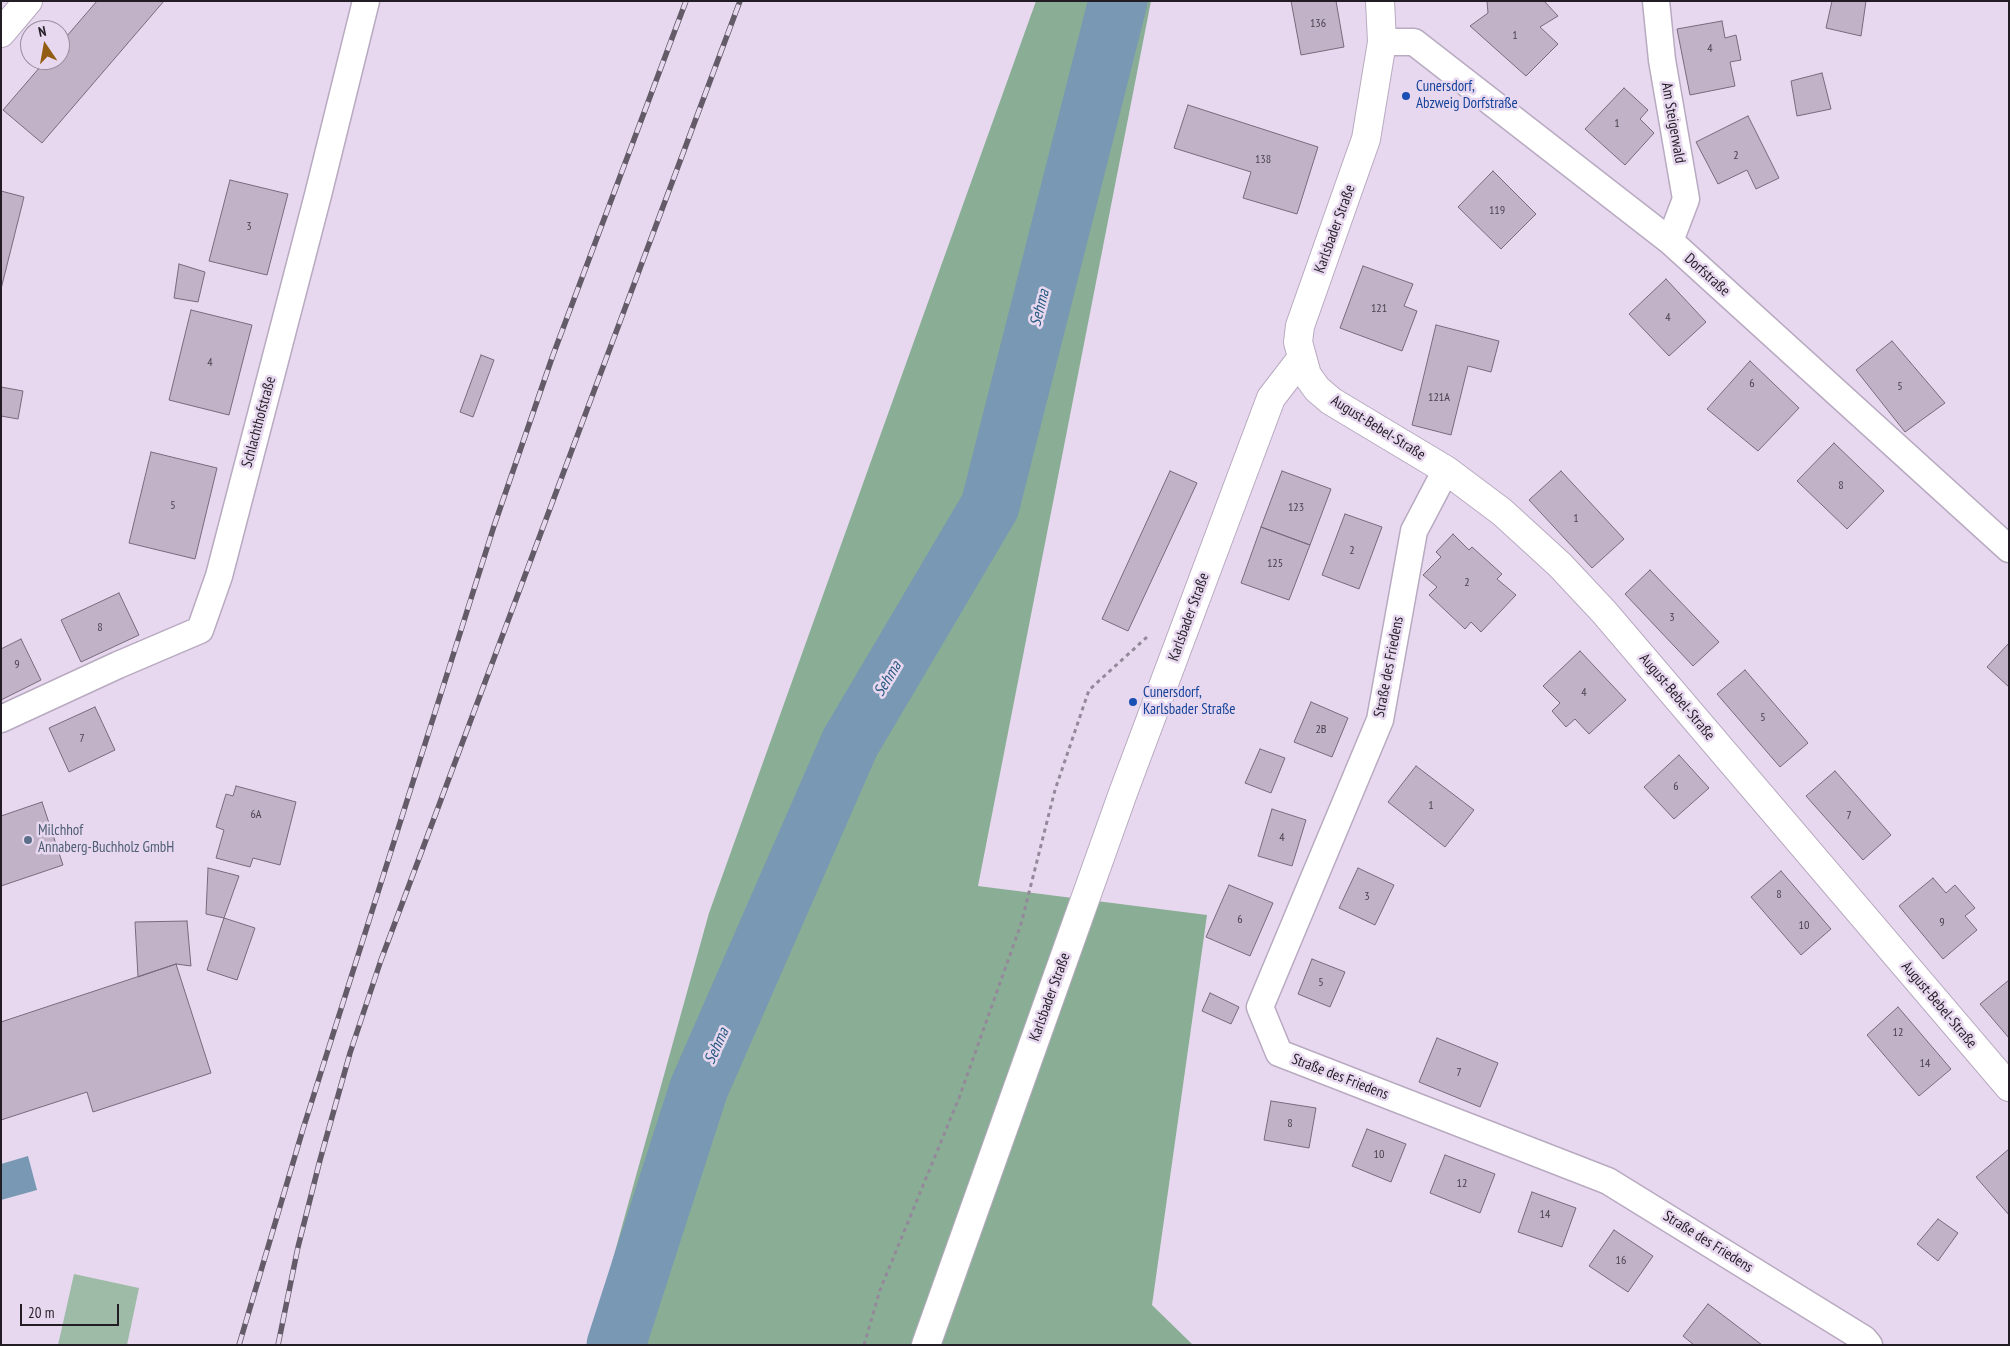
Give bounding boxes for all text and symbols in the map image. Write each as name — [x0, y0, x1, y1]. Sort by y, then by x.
house number: 136 — [1310, 17, 1326, 31]
north arrow — [20, 20, 70, 70]
text: N — [37, 22, 48, 41]
house number: 1 — [1512, 29, 1518, 43]
house number: 4 — [1707, 42, 1713, 56]
place label: Cunersdorf, Abzweig Dorfstraße — [1416, 78, 1518, 113]
street label: Am Steigerwald — [1657, 81, 1689, 165]
marker: Cunersdorf, Abzweig Dorfstraße — [1400, 90, 1412, 102]
house number: 1 — [1614, 117, 1620, 131]
house number: 2 — [1733, 149, 1739, 163]
house number: 138 — [1255, 153, 1271, 167]
street label: Karlsbader Straße — [1311, 183, 1359, 275]
house number: 119 — [1489, 204, 1505, 218]
house number: 3 — [246, 220, 252, 234]
street label: Dorfstraße — [1680, 250, 1734, 300]
water label: Sehma — [1026, 288, 1054, 328]
house number: 121 — [1371, 302, 1387, 316]
house number: 4 — [1665, 311, 1671, 325]
house number: 4 — [207, 356, 213, 370]
street label: Schlachthofstraße — [238, 375, 280, 469]
house number: 6 — [1749, 377, 1755, 391]
house number: 5 — [1897, 380, 1903, 394]
house number: 121A — [1428, 391, 1450, 405]
street label: August-Bebel-Straße — [1328, 392, 1428, 464]
house number: 8 — [1838, 479, 1844, 493]
house number: 5 — [170, 499, 176, 513]
house number: 123 — [1288, 501, 1304, 515]
house number: 1 — [1573, 512, 1579, 526]
house number: 2 — [1349, 544, 1355, 558]
house number: 125 — [1267, 557, 1283, 571]
street label: Karlsbader Straße — [1165, 571, 1213, 663]
house number: 2 — [1464, 576, 1470, 590]
house number: 3 — [1669, 611, 1675, 625]
street label: Straße des Friedens — [1370, 615, 1408, 719]
house number: 8 — [97, 621, 103, 635]
street label: August-Bebel-Straße — [1635, 650, 1719, 744]
house number: 9 — [14, 658, 20, 672]
water label: Sehma — [870, 658, 906, 700]
place label: Cunersdorf, Karlsbader Straße — [1143, 684, 1235, 719]
house number: 4 — [1581, 686, 1587, 700]
marker: Cunersdorf, Karlsbader Straße — [1127, 696, 1139, 708]
house number: 5 — [1760, 711, 1766, 725]
house number: 2B — [1315, 723, 1327, 737]
house number: 7 — [79, 732, 85, 746]
house number: 6 — [1673, 780, 1679, 794]
house number: 1 — [1428, 799, 1434, 813]
house number: 6A — [250, 808, 262, 822]
house number: 7 — [1846, 809, 1852, 823]
place label: Milchhof Annaberg-Buchholz GmbH — [38, 822, 174, 857]
house number: 4 — [1279, 831, 1285, 845]
marker: Milchhof Annaberg-Buchholz GmbH — [22, 834, 34, 846]
house number: 8 — [1776, 888, 1782, 902]
house number: 3 — [1364, 890, 1370, 904]
house number: 6 — [1237, 913, 1243, 927]
house number: 9 — [1939, 916, 1945, 930]
house number: 10 — [1799, 919, 1809, 933]
street label: Karlsbader Straße — [1026, 951, 1074, 1043]
street label: August-Bebel-Straße — [1897, 958, 1981, 1052]
house number: 5 — [1318, 976, 1324, 990]
water label: Sehma — [701, 1025, 733, 1067]
house number: 12 — [1893, 1026, 1903, 1040]
street label: Straße des Friedens — [1289, 1050, 1391, 1104]
house number: 14 — [1920, 1057, 1930, 1071]
house number: 7 — [1456, 1066, 1462, 1080]
house number: 8 — [1287, 1117, 1293, 1131]
house number: 10 — [1374, 1148, 1384, 1162]
house number: 12 — [1457, 1177, 1467, 1191]
street label: Straße des Friedens — [1660, 1207, 1756, 1277]
house number: 14 — [1540, 1208, 1550, 1222]
house number: 16 — [1616, 1254, 1626, 1268]
scale bar — [22, 1294, 121, 1326]
text: 20 m — [28, 1303, 54, 1322]

